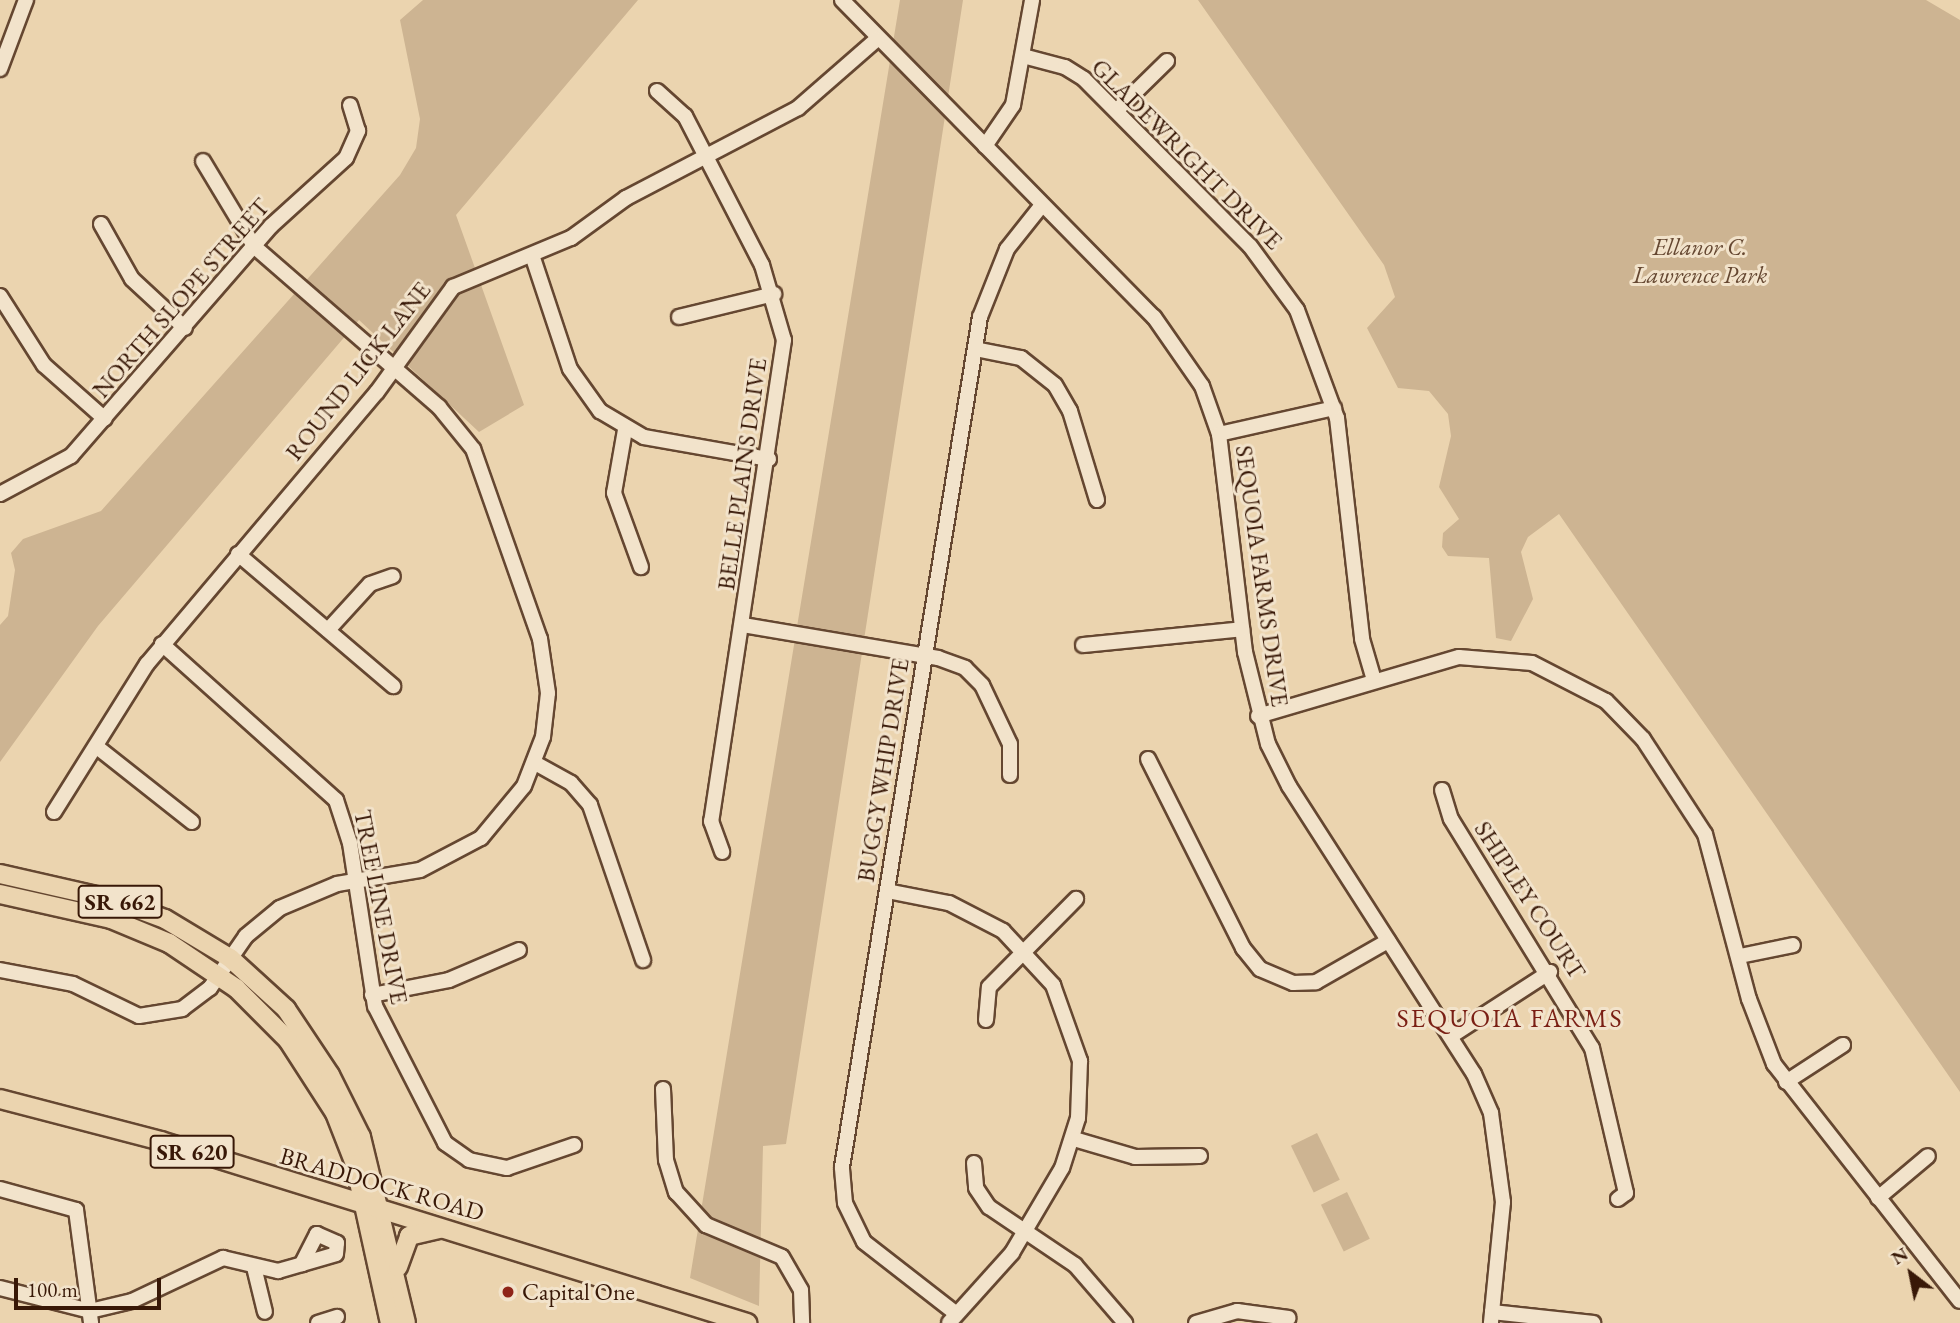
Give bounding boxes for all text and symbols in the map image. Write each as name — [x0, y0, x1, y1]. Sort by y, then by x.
street label: GLADEWRIGHT DRIVE — [1086, 53, 1288, 255]
street label: NORTH SLOPE STREET — [87, 192, 275, 404]
park label: Ellanor C. Lawrence Park — [1633, 233, 1767, 289]
street label: ROUND LICK LANE — [279, 276, 437, 466]
street label: BELLE PLAINS DRIVE — [711, 356, 773, 592]
street label: SEQUOIA FARMS DRIVE — [1229, 444, 1295, 708]
street label: BUGGY WHIP DRIVE — [851, 656, 915, 884]
street label: TREE LINE DRIVE — [348, 807, 414, 1007]
street label: SHIPLEY COURT — [1468, 816, 1592, 984]
road number: SR 662 — [76, 882, 164, 922]
district label: SEQUOIA FARMS — [1398, 1003, 1622, 1035]
road number: SR 620 — [148, 1133, 236, 1172]
street label: BRADDOCK ROAD — [277, 1141, 487, 1227]
north arrow — [1876, 1239, 1946, 1309]
text: N — [1886, 1241, 1913, 1270]
scale bar — [18, 1264, 164, 1308]
text: 100 m — [27, 1276, 78, 1303]
place label: Capital One — [522, 1278, 635, 1306]
marker: Capital One — [500, 1284, 516, 1300]

